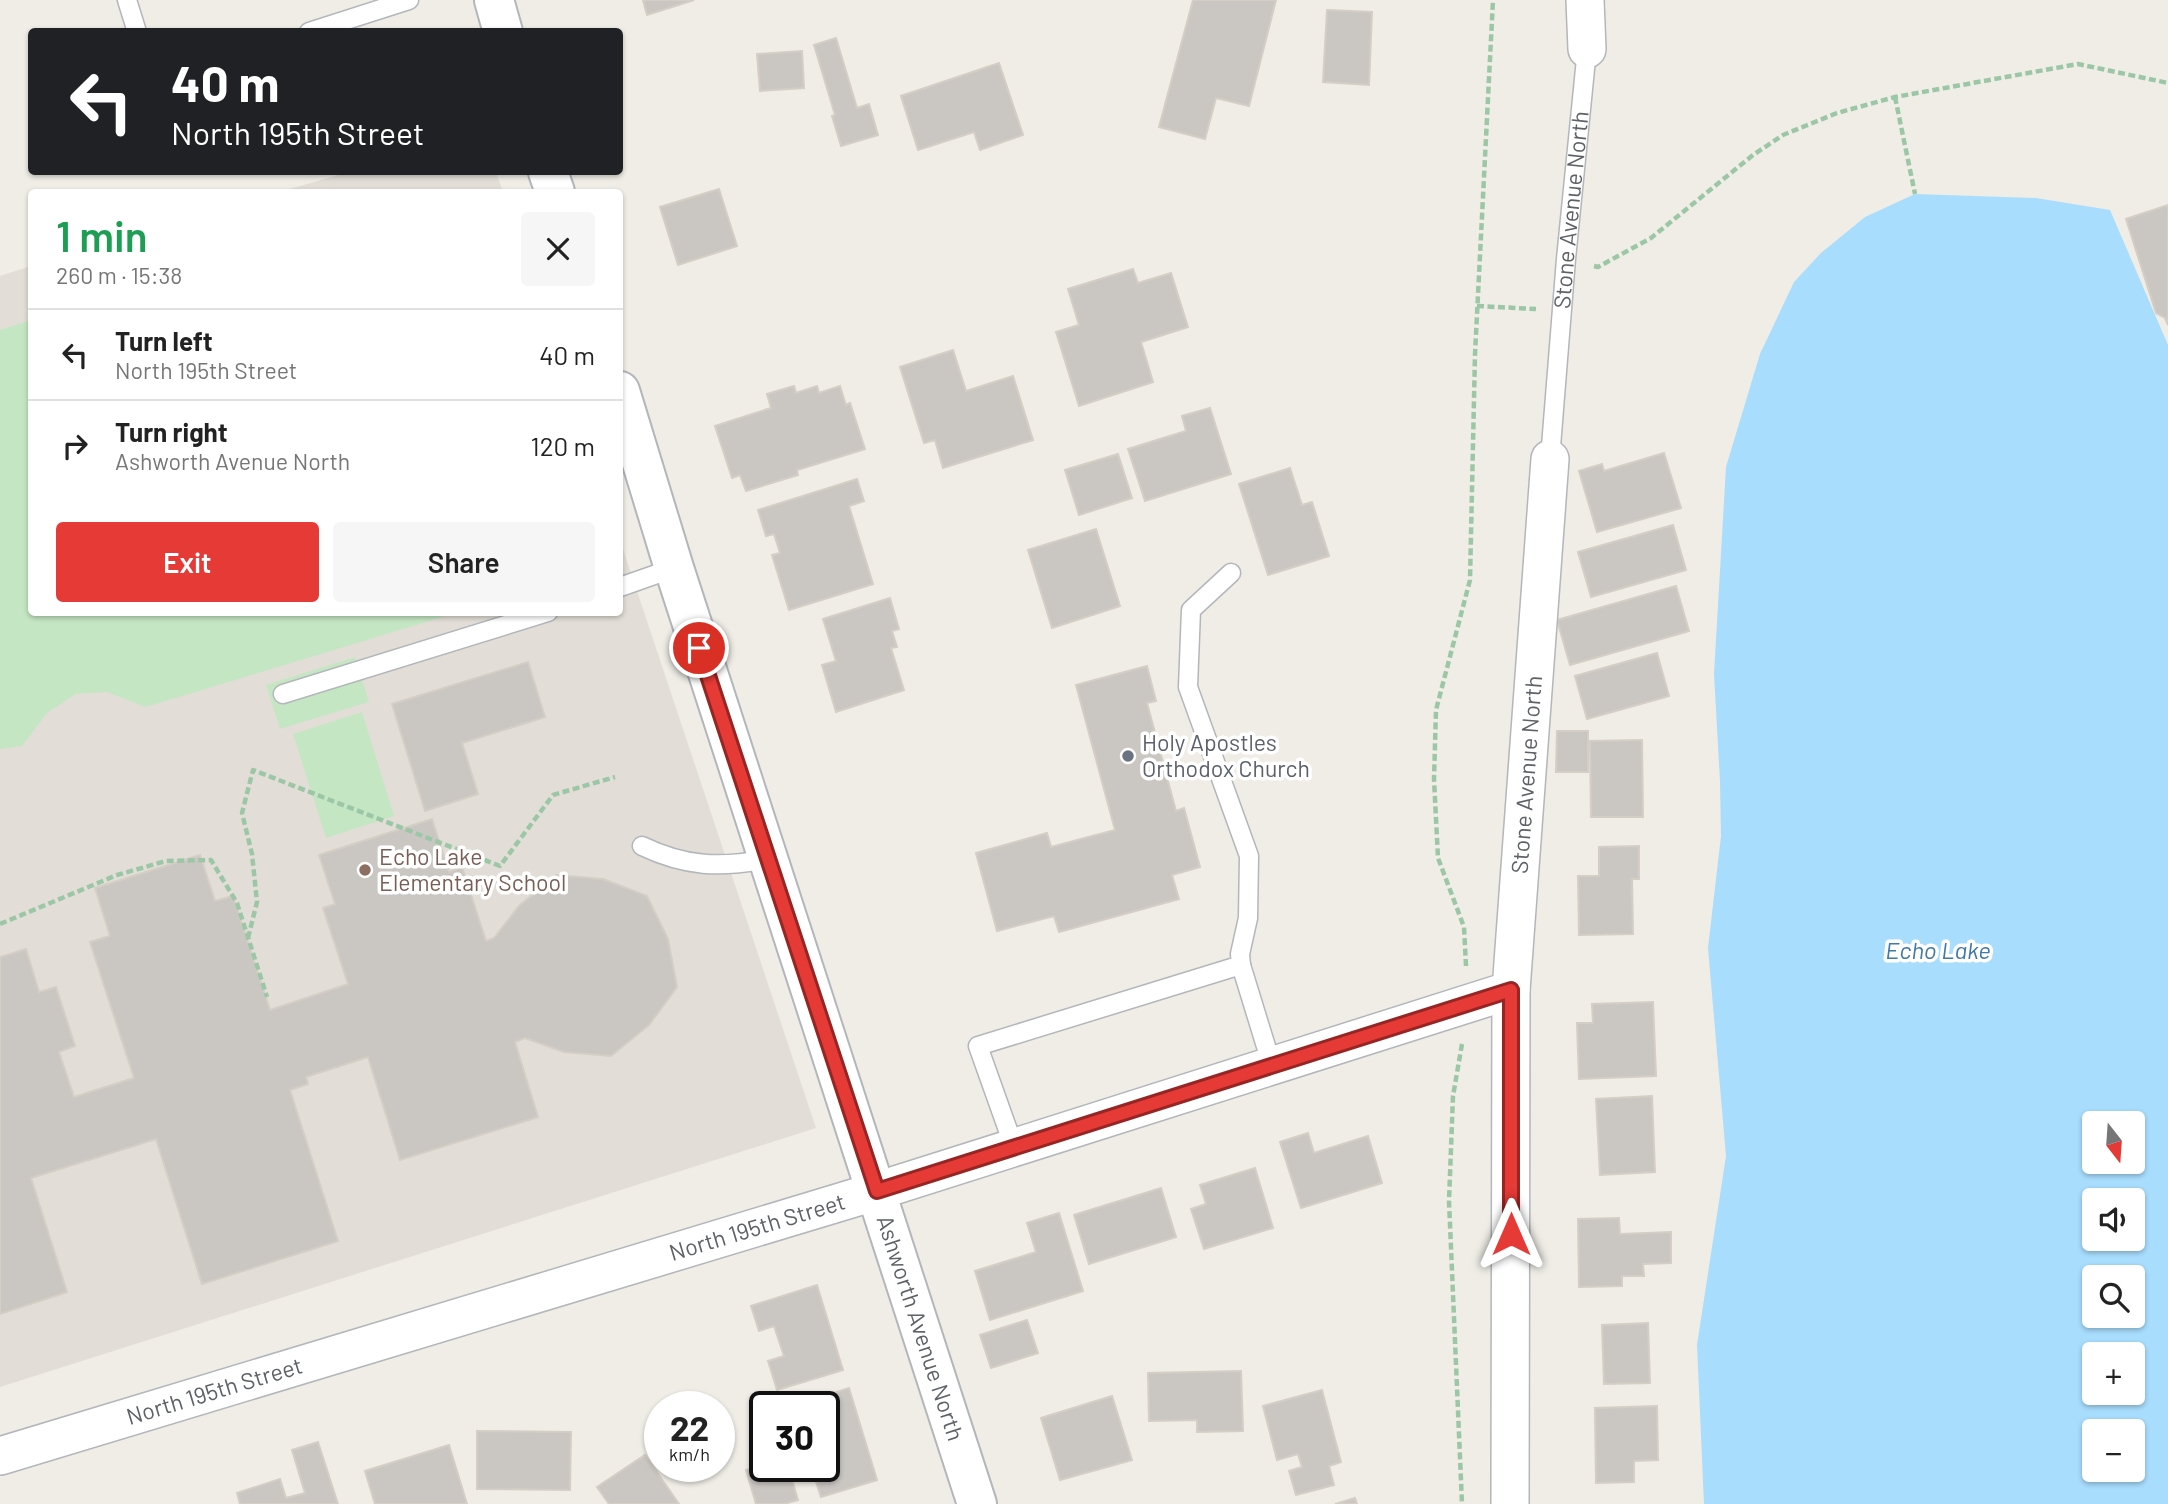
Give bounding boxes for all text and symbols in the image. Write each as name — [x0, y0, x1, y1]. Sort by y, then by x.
text: 40 m — [171, 53, 279, 112]
icon: left — [56, 56, 147, 147]
street label: Stone Avenue North — [1547, 110, 1594, 310]
text: North 195th Street — [171, 113, 424, 151]
text: 1 min — [56, 210, 148, 260]
button: close — [521, 212, 595, 286]
text: 260 m · 15:38 — [56, 261, 182, 289]
text: Turn left — [115, 325, 213, 356]
icon: left — [56, 336, 94, 374]
text: 40 m — [539, 339, 595, 370]
text: North 195th Street — [115, 356, 297, 384]
text: Turn right — [115, 416, 228, 447]
icon: right — [56, 427, 94, 465]
text: 120 m — [531, 430, 595, 461]
text: Ashworth Avenue North — [115, 447, 350, 475]
button: Exit — [56, 522, 319, 602]
button: Share — [333, 522, 595, 602]
pin — [669, 618, 729, 678]
icon: arrive — [680, 629, 718, 667]
street label: Stone Avenue North — [1505, 675, 1547, 875]
place label: Holy Apostles Orthodox Church — [1142, 728, 1310, 782]
marker: Holy Apostles Orthodox Church — [1120, 748, 1136, 764]
place label: Echo Lake Elementary School — [379, 842, 566, 896]
marker: Echo Lake Elementary School — [357, 862, 373, 878]
water label: Echo Lake — [1885, 935, 1991, 964]
north arrow — [2082, 1111, 2146, 1174]
map controls — [2082, 1111, 2145, 1482]
street label: North 195th Street — [666, 1186, 848, 1266]
button: sound — [2082, 1188, 2145, 1251]
position arrow — [1474, 1197, 1548, 1271]
street label: Ashworth Avenue North — [871, 1211, 971, 1444]
button: search — [2082, 1265, 2145, 1328]
button: + — [2082, 1342, 2145, 1405]
street label: North 195th Street — [123, 1350, 305, 1430]
speed limit sign: 30 — [749, 1391, 840, 1482]
text: 22 — [670, 1406, 709, 1448]
button: − — [2082, 1419, 2145, 1482]
text: km/h — [669, 1443, 710, 1465]

